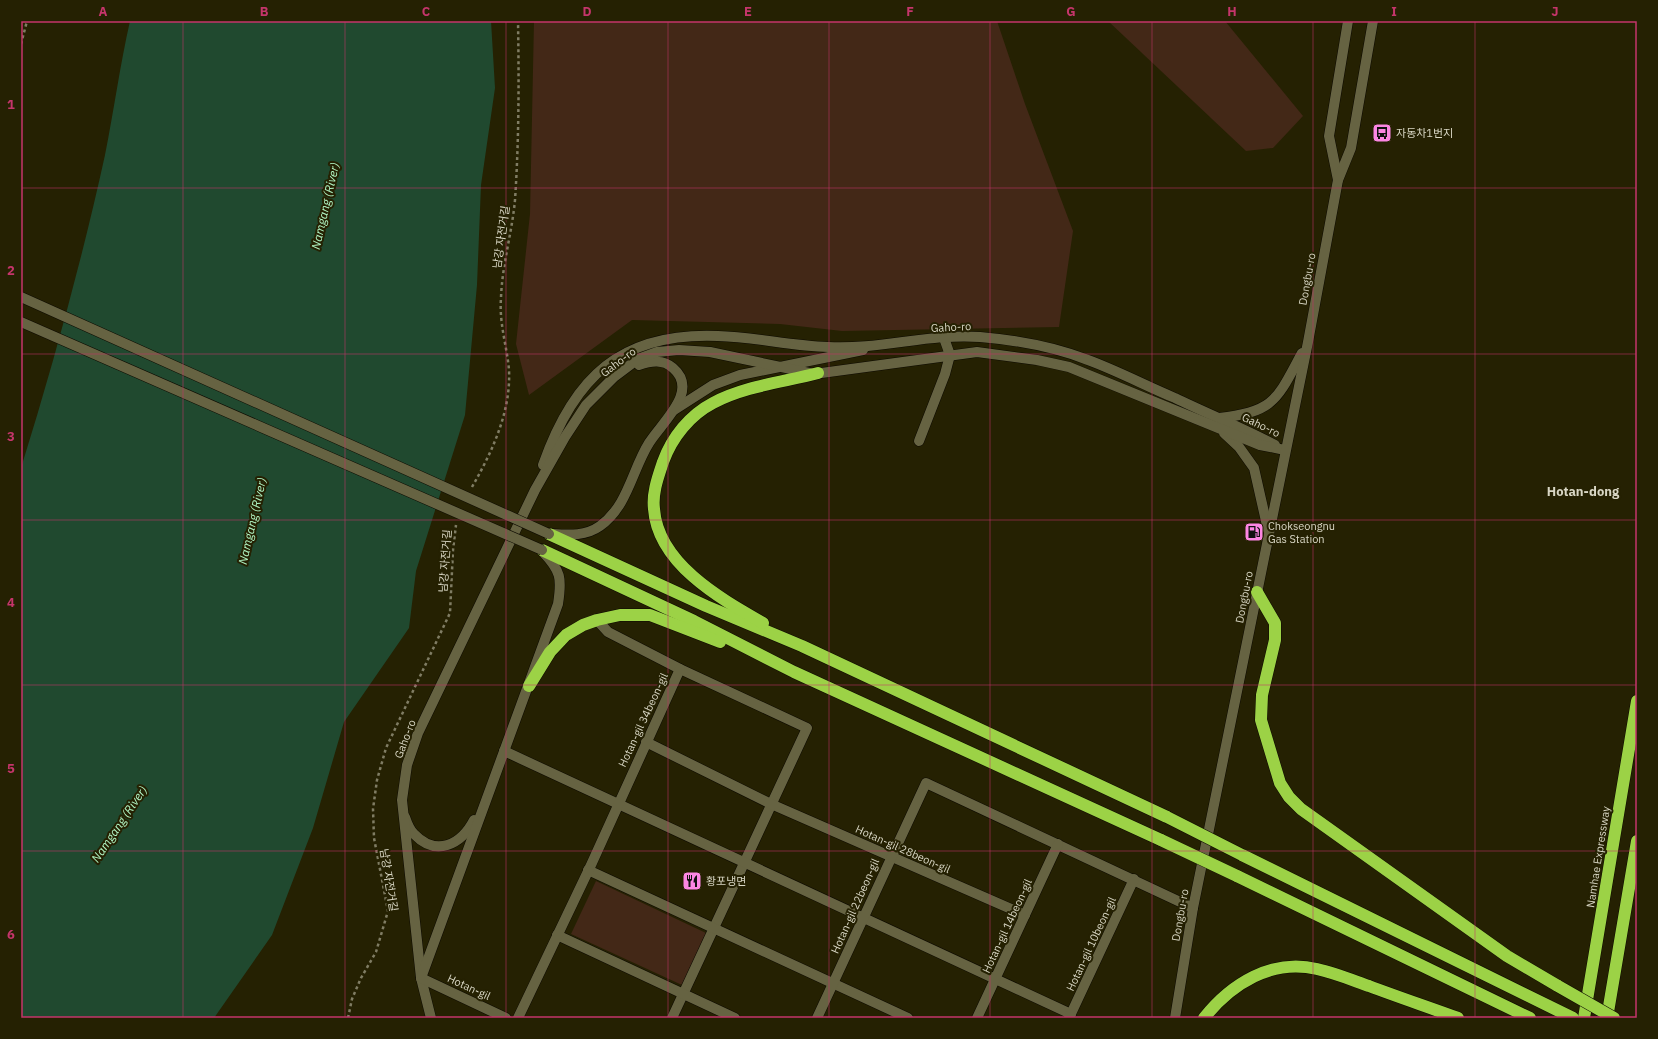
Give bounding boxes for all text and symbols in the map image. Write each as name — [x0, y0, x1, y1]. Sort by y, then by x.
text: A — [99, 3, 108, 20]
text: B — [260, 3, 269, 20]
text: C — [422, 3, 431, 20]
text: D — [582, 3, 592, 20]
text: E — [744, 3, 752, 20]
text: F — [906, 3, 914, 20]
text: G — [1066, 3, 1076, 20]
text: H — [1227, 3, 1237, 20]
text: I — [1391, 3, 1397, 20]
text: J — [1551, 3, 1559, 20]
text: 1 — [7, 96, 15, 113]
bus stop icon: 자동차1번지 — [1371, 122, 1393, 144]
place label: 자동차1번지 — [1396, 126, 1453, 140]
water label: Namgang (River) — [308, 161, 342, 251]
street label: 남강 자전거길 — [490, 205, 512, 269]
street label: Dongbu-ro — [1296, 252, 1318, 306]
text: 2 — [7, 262, 15, 279]
street label: Gaho-ro — [930, 319, 972, 335]
street label: Gaho-ro — [598, 344, 638, 380]
street label: Gaho-ro — [1240, 410, 1282, 440]
text: 3 — [7, 428, 15, 445]
water label: Namgang (River) — [235, 476, 269, 566]
district label: Hotan-dong — [1547, 483, 1620, 500]
place label: Chokseongnu Gas Station — [1268, 519, 1335, 546]
fuel station icon: Chokseongnu Gas Station — [1243, 521, 1265, 543]
street label: 남강 자전거길 — [436, 529, 454, 593]
street label: Dongbu-ro — [1232, 570, 1256, 624]
text: 4 — [7, 594, 15, 611]
street label: Hotan-gil 34beon-gil — [615, 671, 671, 769]
street label: Gaho-ro — [391, 718, 419, 760]
text: 5 — [7, 760, 15, 777]
water label: Namgang (River) — [88, 783, 150, 865]
street label: Namhae Expressway — [1583, 805, 1613, 909]
street label: Hotan-gil 28beon-gil — [853, 822, 953, 876]
street label: 남강 자전거길 — [377, 848, 401, 912]
street label: Hotan-gil 22beon-gil — [828, 856, 882, 956]
restaurant icon: 황포냉면 — [681, 870, 703, 892]
place label: 황포냉면 — [706, 874, 746, 888]
street label: Hotan-gil 14beon-gil — [979, 877, 1035, 975]
street label: Dongbu-ro — [1169, 888, 1191, 942]
street label: Hotan-gil 10beon-gil — [1063, 895, 1119, 993]
text: 6 — [7, 926, 15, 943]
street label: Hotan-gil — [445, 971, 493, 1003]

